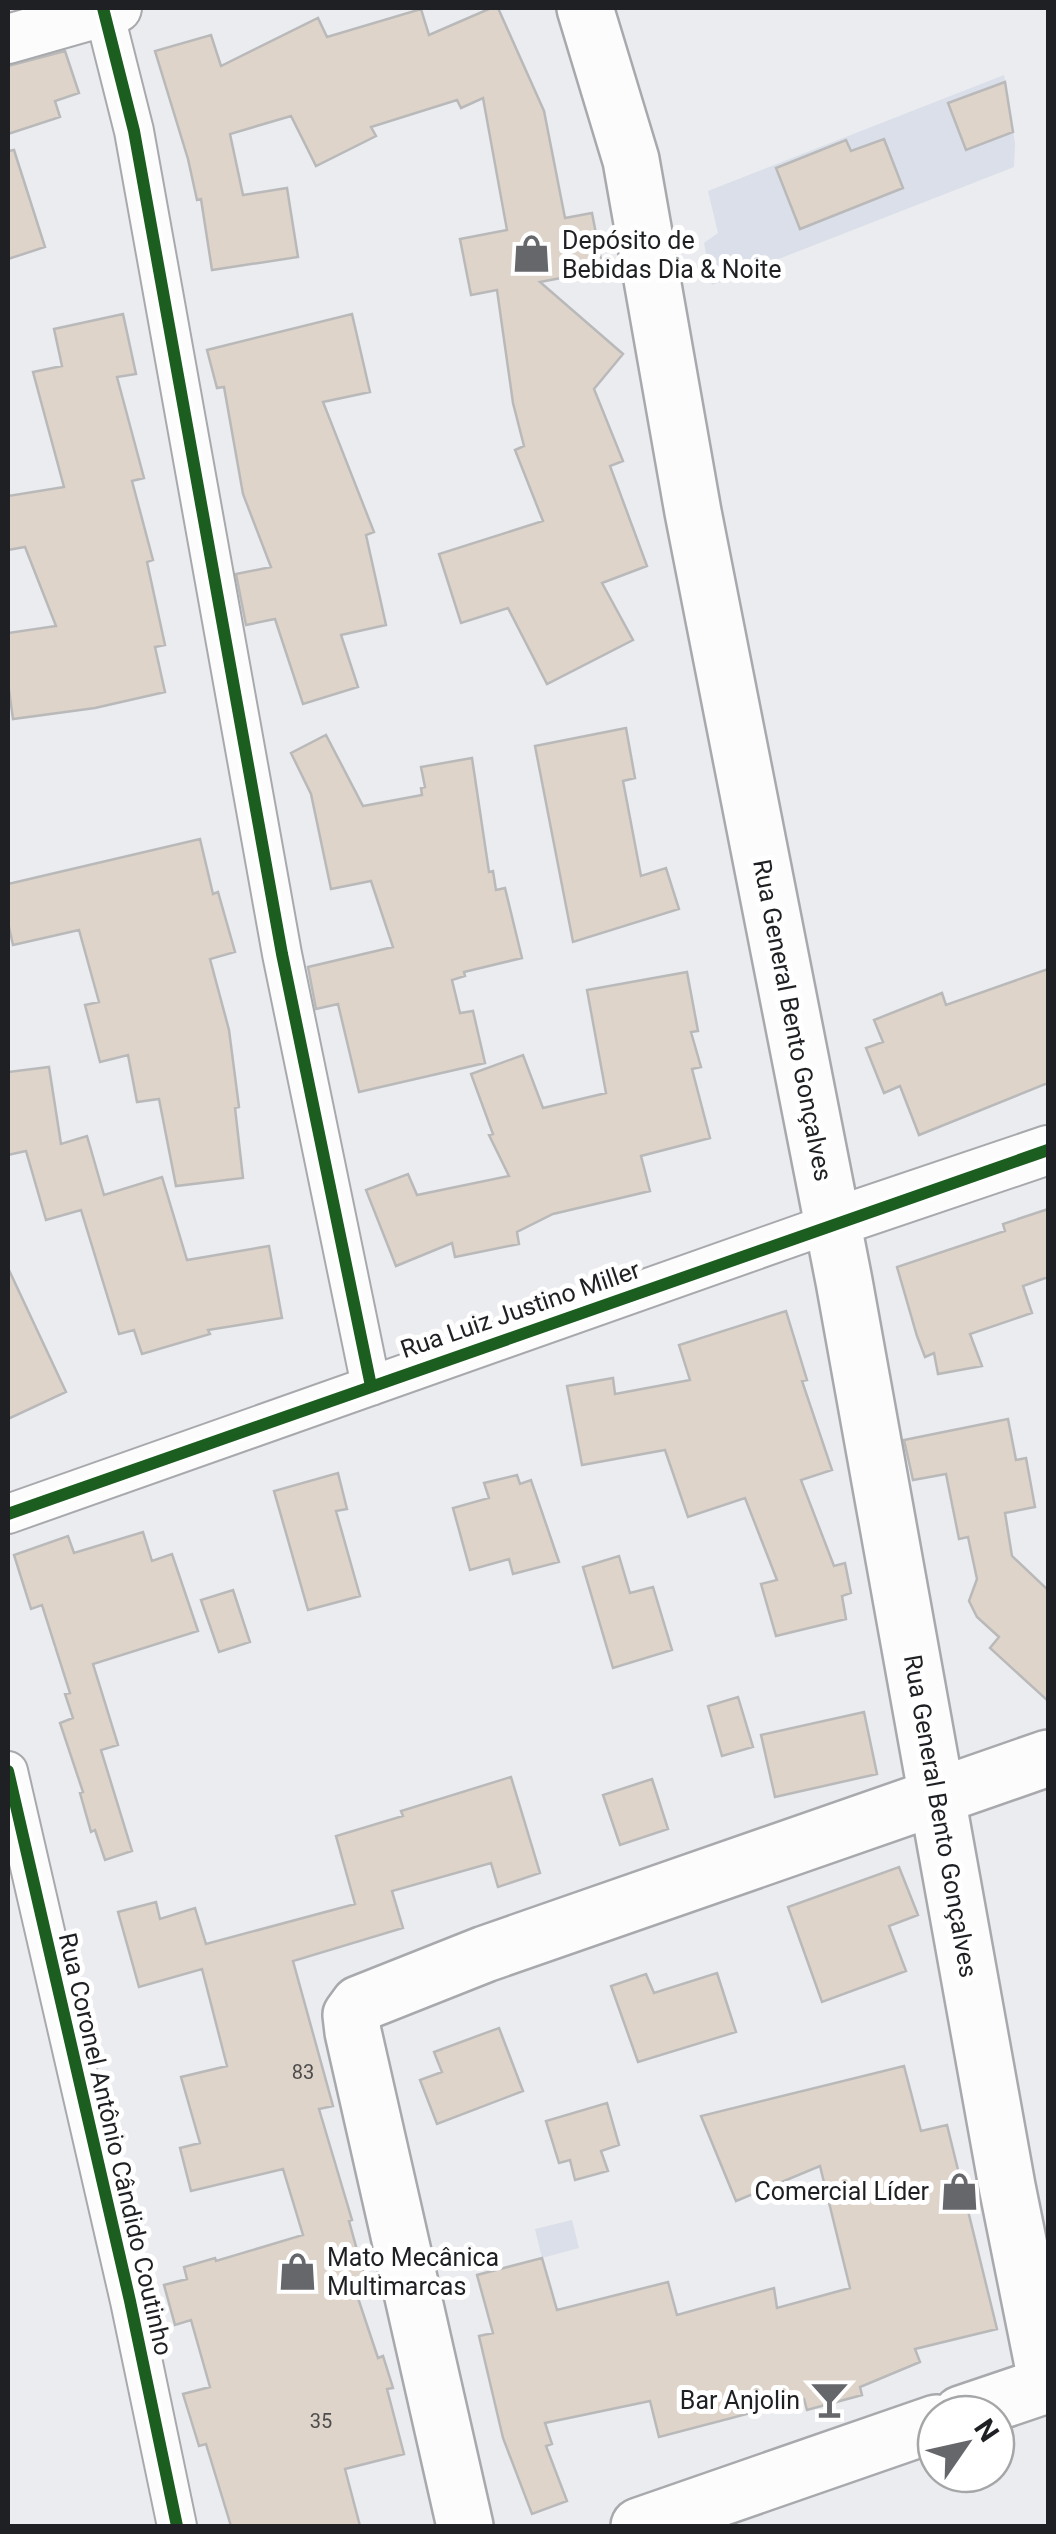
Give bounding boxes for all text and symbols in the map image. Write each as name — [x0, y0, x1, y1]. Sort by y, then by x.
place label: Depósito de Bebidas Dia & Noite — [562, 226, 781, 284]
shop icon: Depósito de Bebidas Dia & Noite — [511, 233, 553, 275]
street label: Rua General Bento Gonçalves — [747, 857, 838, 1183]
street label: Rua Luiz Justino Miller — [397, 1255, 644, 1364]
street label: Rua General Bento Gonçalves — [898, 1652, 983, 1980]
street label: Rua Coronel Antônio Cândido Coutinho — [53, 1930, 178, 2358]
house number: 83 — [292, 2060, 314, 2084]
shop icon: Comercial Líder — [938, 2170, 980, 2212]
place label: Comercial Líder — [755, 2177, 930, 2206]
place label: Mato Mecânica Multimarcas — [327, 2243, 499, 2301]
shop icon: Mato Mecânica Multimarcas — [276, 2250, 318, 2292]
bar icon: Bar Anjolin — [809, 2379, 851, 2421]
place label: Bar Anjolin — [680, 2386, 800, 2415]
north arrow — [916, 2394, 1016, 2494]
house number: 35 — [310, 2409, 332, 2433]
text: N — [967, 2413, 1006, 2448]

